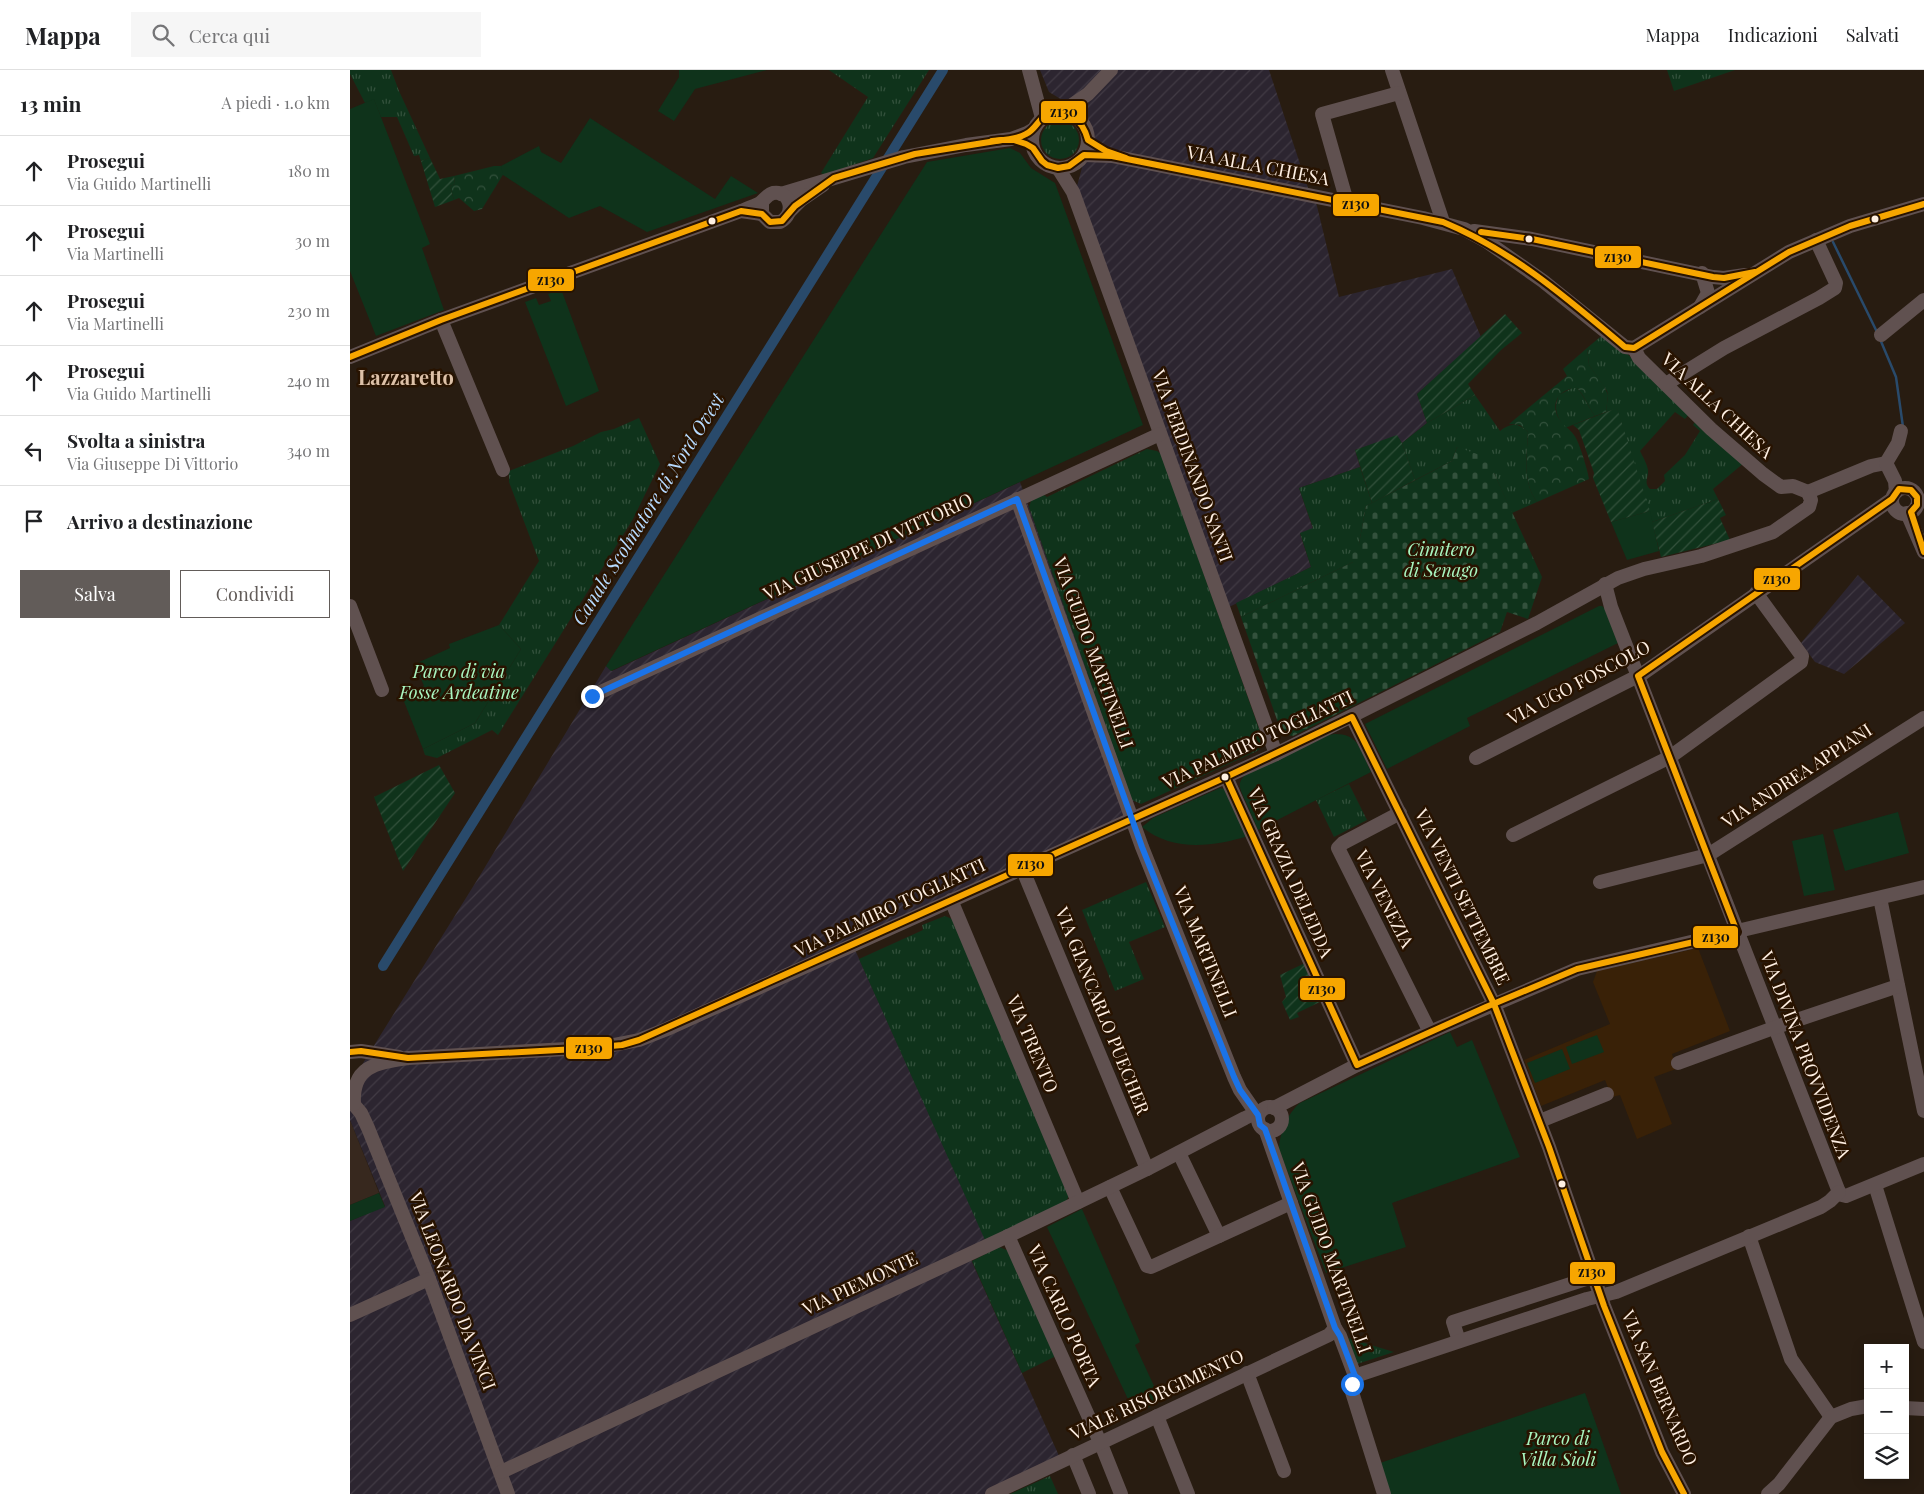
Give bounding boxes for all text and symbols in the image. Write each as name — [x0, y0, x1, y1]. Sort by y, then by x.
search box — [131, 12, 481, 57]
text: Mappa — [25, 19, 101, 51]
icon: search — [149, 21, 177, 49]
text: Cerca qui — [189, 22, 270, 48]
text: Mappa — [1645, 23, 1700, 47]
text: Indicazioni — [1728, 23, 1818, 47]
text: Salvati — [1846, 23, 1899, 47]
text: 13 min — [20, 89, 81, 117]
text: A piedi · 1.0 km — [222, 92, 330, 113]
line badge: z130 — [1040, 100, 1087, 124]
text: z130 — [1050, 102, 1078, 121]
street label: VIA ALLA CHIESA — [1184, 139, 1332, 191]
text: Prosegui — [67, 147, 145, 173]
icon: ahead — [20, 157, 48, 185]
text: 180 m — [288, 160, 330, 181]
text: Via Guido Martinelli — [67, 173, 211, 194]
line badge: z130 — [1332, 193, 1380, 217]
text: z130 — [1342, 194, 1370, 213]
unlabelled marker — [1870, 214, 1880, 224]
unlabelled marker — [707, 216, 717, 226]
text: Prosegui — [67, 217, 145, 243]
icon: ahead — [20, 227, 48, 255]
text: 30 m — [295, 230, 330, 251]
unlabelled marker — [1524, 234, 1534, 244]
text: Via Martinelli — [67, 243, 164, 264]
line badge: z130 — [1594, 245, 1642, 269]
text: z130 — [1604, 247, 1632, 266]
line badge: z130 — [527, 268, 575, 292]
text: z130 — [537, 270, 565, 289]
text: Prosegui — [67, 287, 145, 313]
icon: ahead — [20, 297, 48, 325]
text: 230 m — [287, 300, 330, 321]
text: Via Martinelli — [67, 313, 164, 334]
street label: VIA ALLA CHIESA — [1656, 346, 1779, 464]
text: Prosegui — [67, 357, 145, 383]
district label: Lazzaretto — [358, 363, 454, 390]
street label: VIA FERDINANDO SANTI — [1147, 365, 1239, 565]
icon: ahead — [20, 367, 48, 395]
text: 240 m — [287, 370, 330, 391]
text: Via Guido Martinelli — [67, 383, 211, 404]
water label: Canale Scolmatore di Nord Ovest — [565, 386, 730, 629]
text: Svolta a sinistra — [67, 427, 205, 453]
icon: left — [20, 437, 48, 465]
text: 340 m — [287, 440, 330, 461]
text: Via Giuseppe Di Vittorio — [67, 453, 238, 474]
street label: VIA GIUSEPPE DI VITTORIO — [758, 487, 976, 606]
icon: arrive — [20, 507, 48, 535]
text: Arrivo a destinazione — [67, 508, 253, 534]
park label: Cimitero di Senago — [1404, 537, 1478, 582]
street label: VIA GUIDO MARTINELLI — [1048, 553, 1140, 751]
line badge: z130 — [1753, 567, 1801, 591]
text: z130 — [1763, 569, 1791, 588]
button: Salva — [20, 570, 170, 618]
button: Condividi — [180, 570, 330, 618]
street label: VIA UGO FOSCOLO — [1502, 634, 1654, 730]
park label: Parco di via Fosse Ardeatine — [398, 659, 519, 704]
street label: VIA PALMIRO TOGLIATTI — [1157, 684, 1357, 794]
route end — [581, 685, 604, 708]
street label: VIA ANDREA APPIANI — [1716, 717, 1876, 833]
unlabelled marker — [1220, 772, 1230, 782]
street label: VIA GRAZIA DELEDDA — [1242, 783, 1340, 962]
street label: VIA VENTI SETTEMBRE — [1409, 804, 1516, 989]
street label: VIA VENEZIA — [1350, 845, 1420, 952]
street label: VIA PALMIRO TOGLIATTI — [789, 852, 989, 962]
line badge: z130 — [1007, 853, 1054, 877]
text: z130 — [1017, 854, 1045, 873]
street label: VIA MARTINELLI — [1168, 881, 1243, 1021]
street label: VIA GIANCARLO PUECHER — [1050, 903, 1156, 1118]
line badge: z130 — [1692, 925, 1739, 949]
text: z130 — [1702, 927, 1730, 946]
street label: VIA DIVINA PROVVIDENZA — [1755, 946, 1857, 1163]
line badge: z130 — [1299, 977, 1346, 1001]
text: z130 — [1308, 979, 1336, 998]
street label: VIA TRENTO — [1001, 990, 1064, 1096]
line badge: z130 — [565, 1036, 613, 1060]
text: z130 — [575, 1038, 603, 1057]
street label: VIA GUIDO MARTINELLI — [1286, 1158, 1378, 1356]
unlabelled marker — [1557, 1179, 1567, 1189]
street label: VIA LEONARDO DA VINCI — [404, 1187, 502, 1393]
street label: VIA CARLO PORTA — [1022, 1240, 1107, 1391]
street label: VIA PIEMONTE — [797, 1246, 921, 1321]
line badge: z130 — [1569, 1261, 1616, 1285]
text: z130 — [1578, 1262, 1606, 1281]
street label: VIA SAN BERNARDO — [1616, 1305, 1703, 1469]
street label: VIALE RISORGIMENTO — [1065, 1343, 1247, 1445]
map controls — [1864, 1344, 1909, 1479]
button: + — [1864, 1344, 1909, 1389]
route start — [1341, 1373, 1364, 1396]
button: − — [1864, 1389, 1909, 1434]
park label: Parco di Villa Sioli — [1520, 1426, 1596, 1471]
button: layers — [1864, 1434, 1909, 1479]

